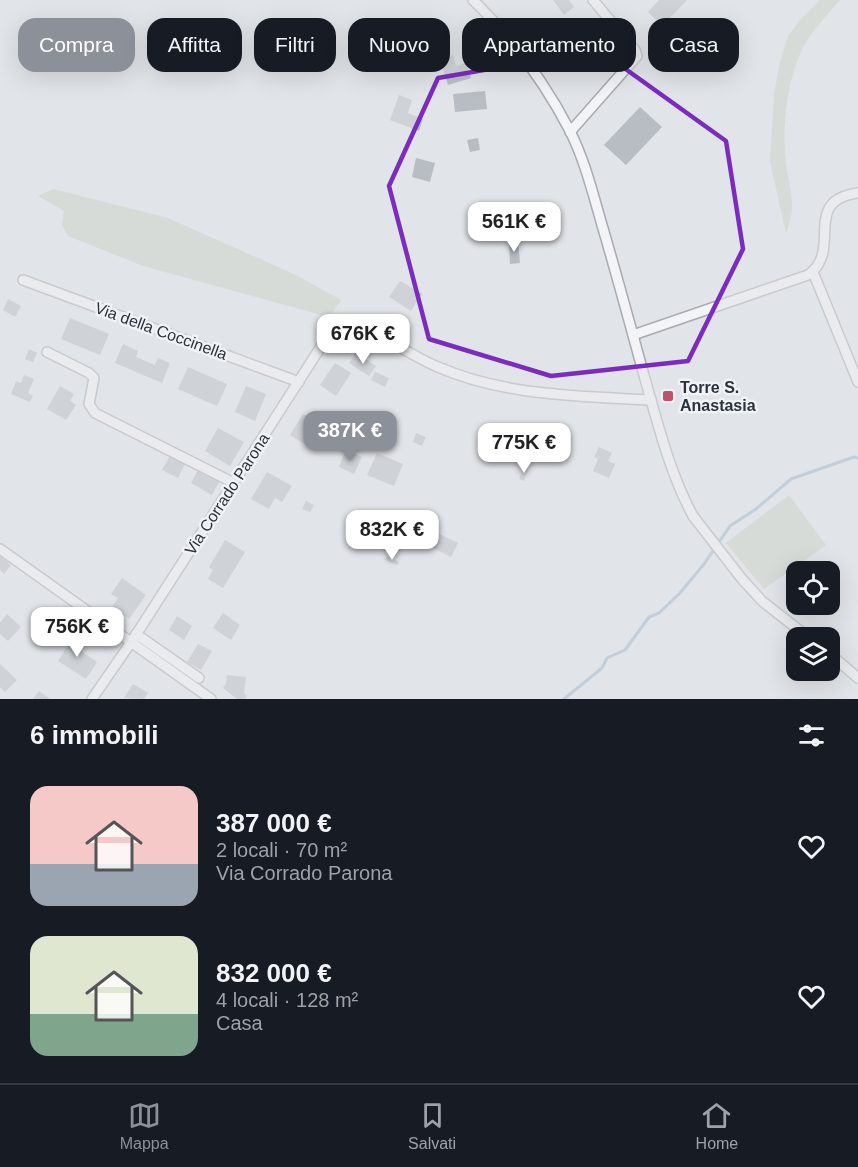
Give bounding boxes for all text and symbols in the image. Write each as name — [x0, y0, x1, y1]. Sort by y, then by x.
chip: Compra — [18, 18, 135, 72]
chip: Affitta — [147, 18, 242, 72]
chip: Filtri — [254, 18, 336, 72]
chip: Nuovo — [348, 18, 450, 72]
chip: Appartamento — [462, 18, 636, 72]
chip: Casa — [648, 18, 739, 72]
pin: 561K € — [465, 202, 563, 253]
text: 561K € — [482, 210, 546, 232]
street label: Via della Coccinella — [93, 299, 229, 363]
pin: 676K € — [314, 314, 412, 365]
text: 676K € — [331, 322, 395, 344]
place label: Torre S. Anastasia — [680, 379, 756, 414]
marker: Torre S. Anastasia — [661, 389, 675, 403]
pin: 387K € — [301, 411, 399, 462]
text: 387K € — [318, 419, 382, 441]
pin: 775K € — [475, 423, 573, 474]
street label: Via Corrado Parona — [181, 430, 273, 558]
text: 775K € — [492, 431, 556, 453]
pin: 832K € — [343, 510, 441, 561]
text: 832K € — [360, 518, 424, 540]
map controls — [786, 561, 840, 681]
button: locate — [786, 561, 840, 615]
pin: 756K € — [28, 607, 126, 658]
text: 756K € — [45, 615, 109, 637]
button: layers — [786, 627, 840, 681]
icon: filters — [795, 719, 828, 752]
text: 6 immobili — [30, 720, 159, 750]
text: 387 000 € — [216, 808, 332, 838]
icon: home — [78, 810, 150, 882]
icon: heart — [795, 830, 828, 863]
text: 2 locali · 70 m² — [216, 839, 347, 861]
text: Via Corrado Parona — [216, 862, 392, 884]
text: 832 000 € — [216, 958, 332, 988]
icon: home — [78, 960, 150, 1032]
icon: heart — [795, 980, 828, 1013]
text: 4 locali · 128 m² — [216, 989, 358, 1011]
text: Casa — [216, 1012, 263, 1034]
tab: Mappa — [120, 1099, 169, 1153]
tab: Salvati — [408, 1099, 456, 1153]
tab: Home — [696, 1099, 738, 1153]

